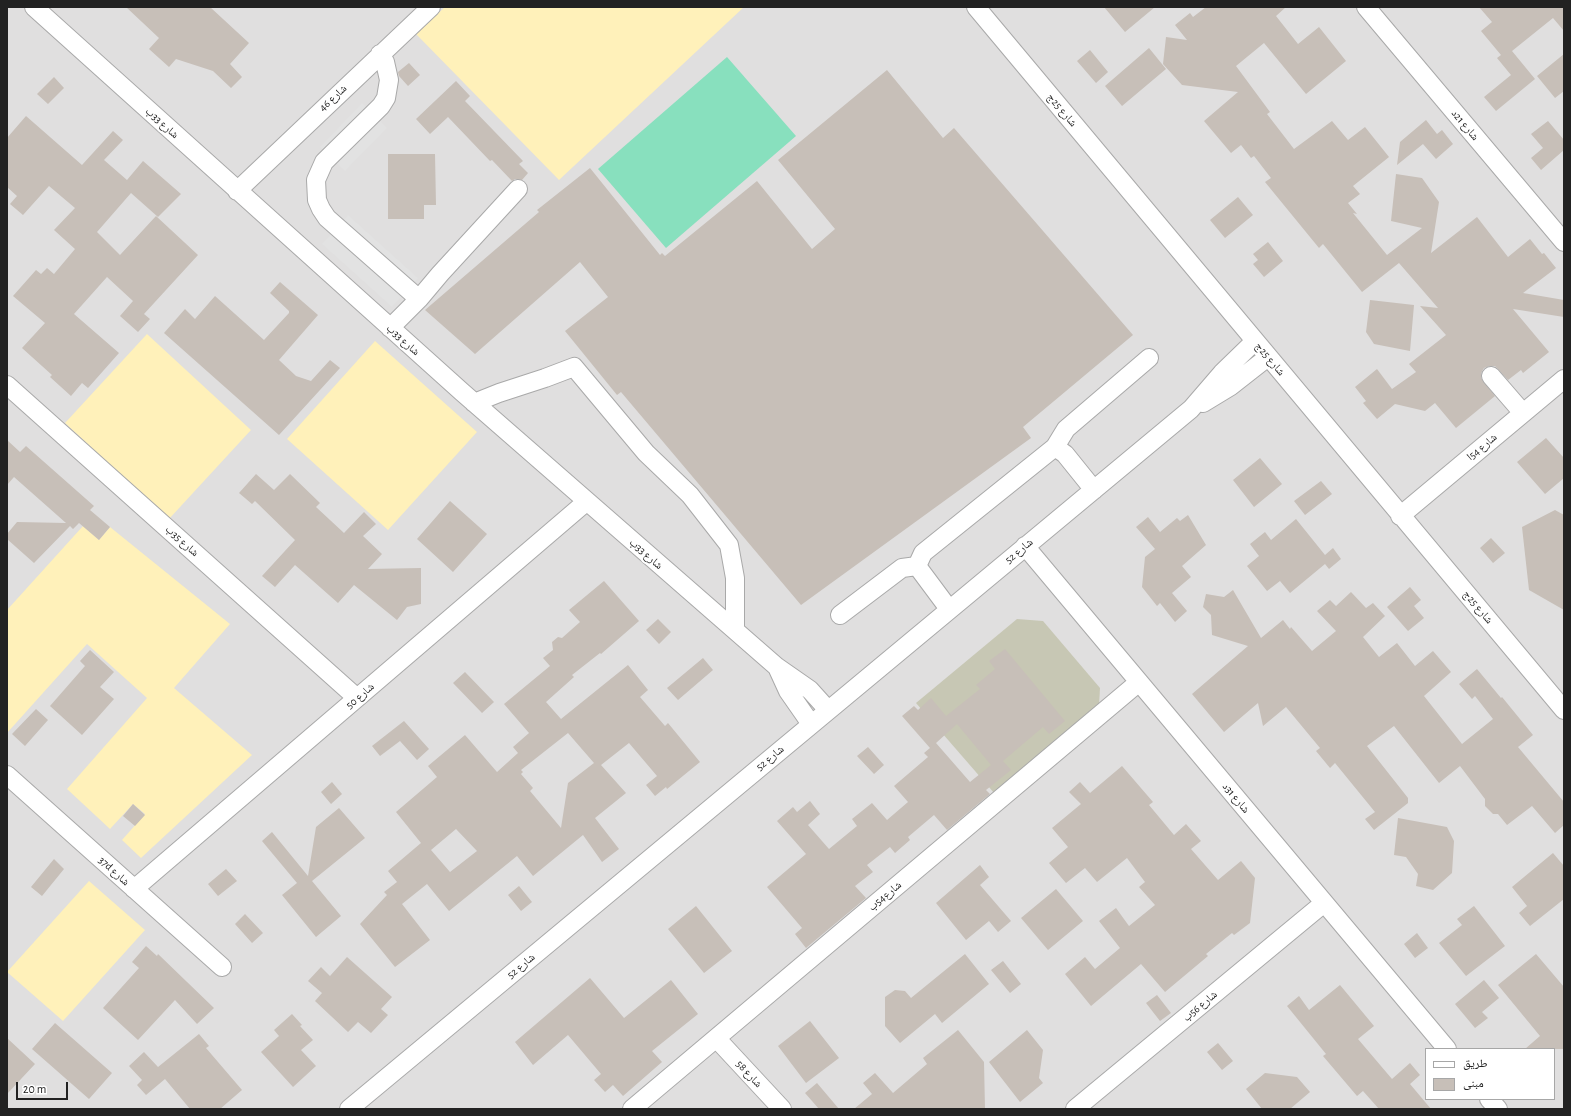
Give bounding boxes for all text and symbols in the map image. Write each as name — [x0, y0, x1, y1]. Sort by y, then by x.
street label: شارع 46 — [316, 82, 350, 114]
street label: شارع 25ج — [1044, 91, 1080, 129]
street label: شارع 33ب — [143, 105, 181, 141]
street label: شارع 21د — [1448, 107, 1482, 143]
street label: شارع 33ب — [384, 322, 422, 358]
street label: شارع 25ج — [1252, 340, 1288, 378]
street label: شارع 54ا — [1464, 431, 1500, 463]
street label: شارع 35ب — [163, 523, 201, 559]
street label: شارع 33ب — [626, 536, 666, 572]
street label: شارع 52 — [1002, 536, 1036, 566]
street label: شارع 25ج — [1460, 588, 1496, 626]
street label: شارع 50 — [343, 680, 377, 712]
street label: شارع 52 — [753, 743, 787, 773]
street label: شارع 31د — [1220, 780, 1252, 816]
street label: 37d شارع — [96, 854, 132, 888]
street label: شارع54ب — [866, 878, 904, 914]
street label: شارع 52 — [504, 951, 538, 981]
street label: شارع 56ب — [1180, 988, 1220, 1024]
legend — [1425, 1048, 1555, 1100]
text: طريق — [1463, 1057, 1488, 1069]
street label: شارع 58 — [733, 1058, 765, 1090]
scale bar — [18, 1074, 70, 1100]
text: مبنى — [1463, 1077, 1484, 1089]
text: 20 m — [23, 1083, 46, 1095]

